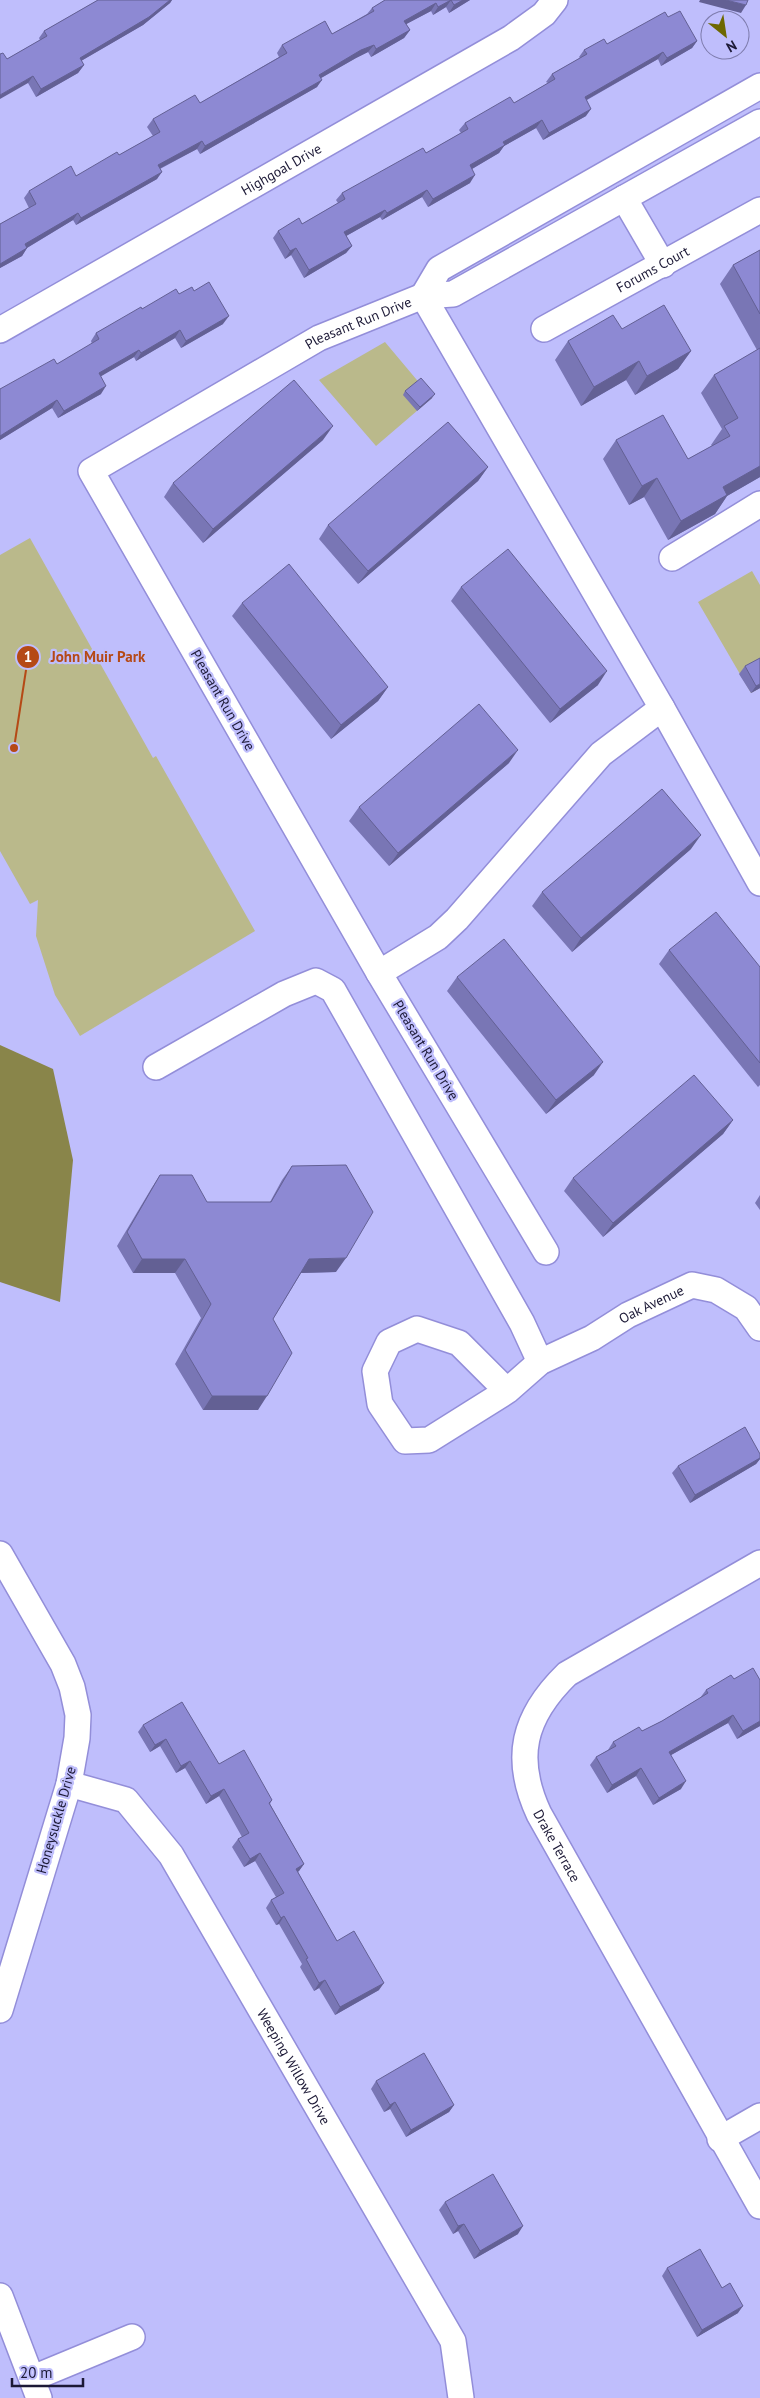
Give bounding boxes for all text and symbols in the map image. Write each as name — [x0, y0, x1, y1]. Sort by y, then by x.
north arrow — [700, 10, 750, 60]
text: N — [723, 36, 740, 56]
street label: Highgoal Drive — [238, 139, 325, 199]
street label: Forums Court — [613, 242, 692, 297]
street label: Pleasant Run Drive — [302, 293, 414, 353]
callout: John Muir Park — [16, 642, 155, 672]
street label: Pleasant Run Drive — [187, 646, 259, 754]
text: 1 — [24, 647, 32, 666]
text: John Muir Park — [50, 647, 146, 666]
street label: Pleasant Run Drive — [389, 997, 463, 1103]
street label: Oak Avenue — [615, 1281, 687, 1328]
street label: Honeysuckle Drive — [32, 1764, 80, 1876]
street label: Drake Terrace — [529, 1806, 585, 1885]
street label: Weeping Willow Drive — [253, 2005, 335, 2128]
scale bar — [12, 2356, 84, 2388]
text: 20 m — [20, 2363, 53, 2382]

